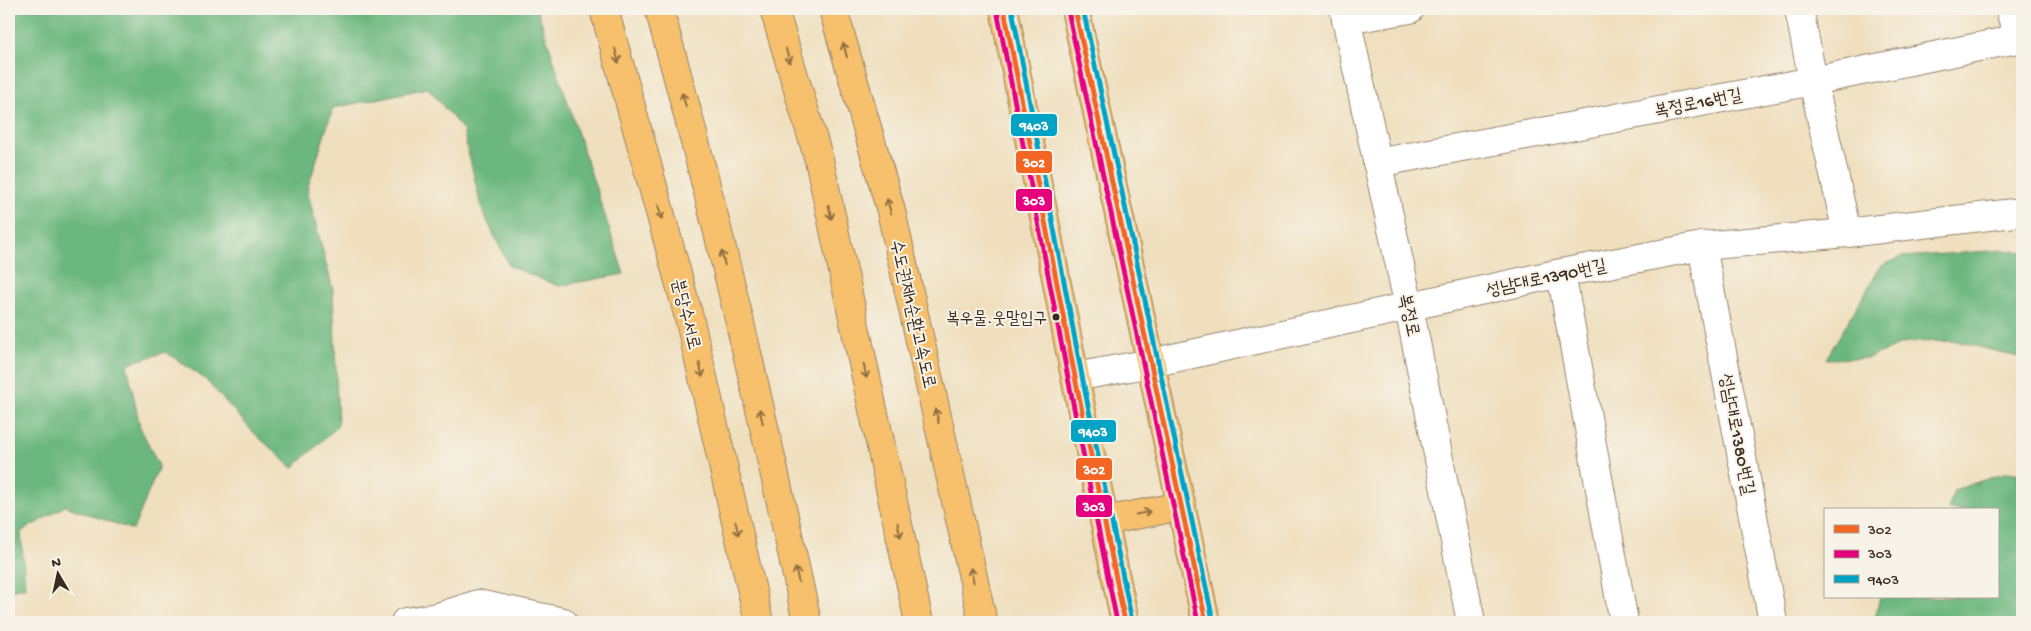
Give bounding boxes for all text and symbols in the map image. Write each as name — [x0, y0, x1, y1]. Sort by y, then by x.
one-way arrow — [839, 43, 849, 59]
one-way arrow — [613, 47, 622, 63]
one-way arrow — [783, 47, 793, 63]
street label: 복정로16번길 — [1653, 86, 1745, 123]
one-way arrow — [679, 93, 689, 109]
line badge: 9403 — [1010, 113, 1058, 137]
text: 9403 — [1019, 119, 1048, 136]
line badge: 302 — [1015, 150, 1053, 174]
text: 302 — [1022, 156, 1045, 173]
line badge: 303 — [1015, 188, 1053, 212]
text: 303 — [1022, 194, 1045, 211]
one-way arrow — [884, 199, 894, 215]
one-way arrow — [656, 204, 666, 220]
one-way arrow — [826, 204, 835, 220]
street label: 수도권제1순환고속도로 — [884, 238, 939, 391]
one-way arrow — [718, 251, 727, 267]
street label: 성남대로1390번길 — [1484, 256, 1609, 302]
street label: 분당수서로 — [666, 277, 704, 352]
street label: 복정로 — [1393, 292, 1422, 339]
place label: 복우물.웃말입구 — [946, 310, 1047, 330]
marker: 복우물.웃말입구 — [1051, 312, 1061, 322]
one-way arrow — [697, 361, 706, 377]
one-way arrow — [860, 363, 870, 379]
street label: 성남대로1380번길 — [1713, 372, 1758, 498]
one-way arrow — [756, 409, 765, 425]
one-way arrow — [932, 409, 941, 425]
line badge: 9403 — [1070, 419, 1117, 443]
text: 9403 — [1078, 425, 1107, 442]
line badge: 302 — [1075, 457, 1113, 481]
text: 302 — [1082, 463, 1105, 480]
line badge: 303 — [1075, 494, 1113, 518]
text: 303 — [1082, 500, 1105, 517]
one-way arrow — [1135, 508, 1151, 517]
legend — [1824, 508, 1998, 598]
one-way arrow — [733, 520, 742, 536]
one-way arrow — [895, 521, 904, 537]
text: 302 — [1867, 522, 1892, 540]
text: 303 — [1867, 546, 1892, 564]
north arrow — [32, 548, 82, 598]
text: N — [51, 555, 62, 573]
one-way arrow — [792, 567, 801, 583]
one-way arrow — [967, 567, 976, 583]
text: 9403 — [1867, 572, 1899, 590]

